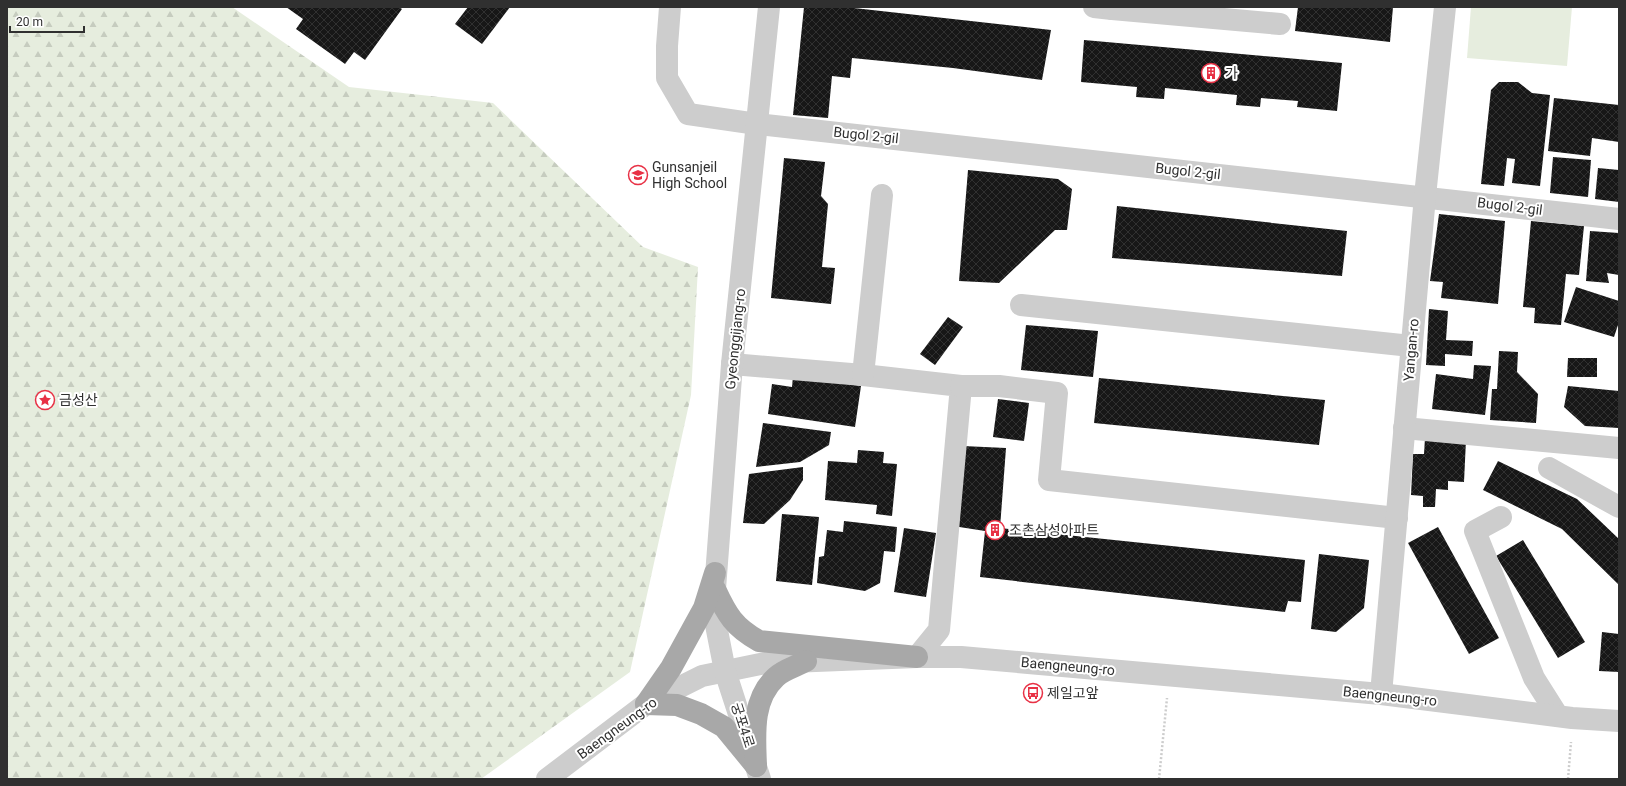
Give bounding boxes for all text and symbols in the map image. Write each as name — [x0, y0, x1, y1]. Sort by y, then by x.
scale bar — [10, 8, 84, 34]
text: 20 m — [16, 15, 43, 29]
building icon: 가 — [1200, 62, 1222, 84]
place label: 가 — [1225, 65, 1238, 81]
street label: Bugol 2-gil — [833, 124, 899, 146]
place label: Gunsanjeil High School — [652, 159, 727, 191]
street label: Bugol 2-gil — [1155, 160, 1221, 182]
school or university icon: Gunsanjeil High School — [627, 164, 649, 186]
street label: Bugol 2-gil — [1476, 194, 1544, 218]
street label: Gyeonggijang-ro — [722, 288, 748, 390]
street label: Yangan-ro — [1400, 318, 1422, 382]
place icon: 금성산 — [34, 389, 56, 411]
place label: 금성산 — [59, 392, 98, 408]
building icon: 조촌삼성아파트 — [984, 519, 1006, 541]
place label: 조촌삼성아파트 — [1009, 522, 1099, 538]
street label: Baengneung-ro — [1020, 654, 1116, 678]
bus stop icon: 제일고앞 — [1022, 682, 1044, 704]
street label: Baengneung-ro — [1342, 683, 1438, 709]
place label: 제일고앞 — [1047, 685, 1099, 701]
street label: Baengneung-ro — [574, 694, 660, 762]
street label: 궁포4로 — [728, 700, 758, 750]

